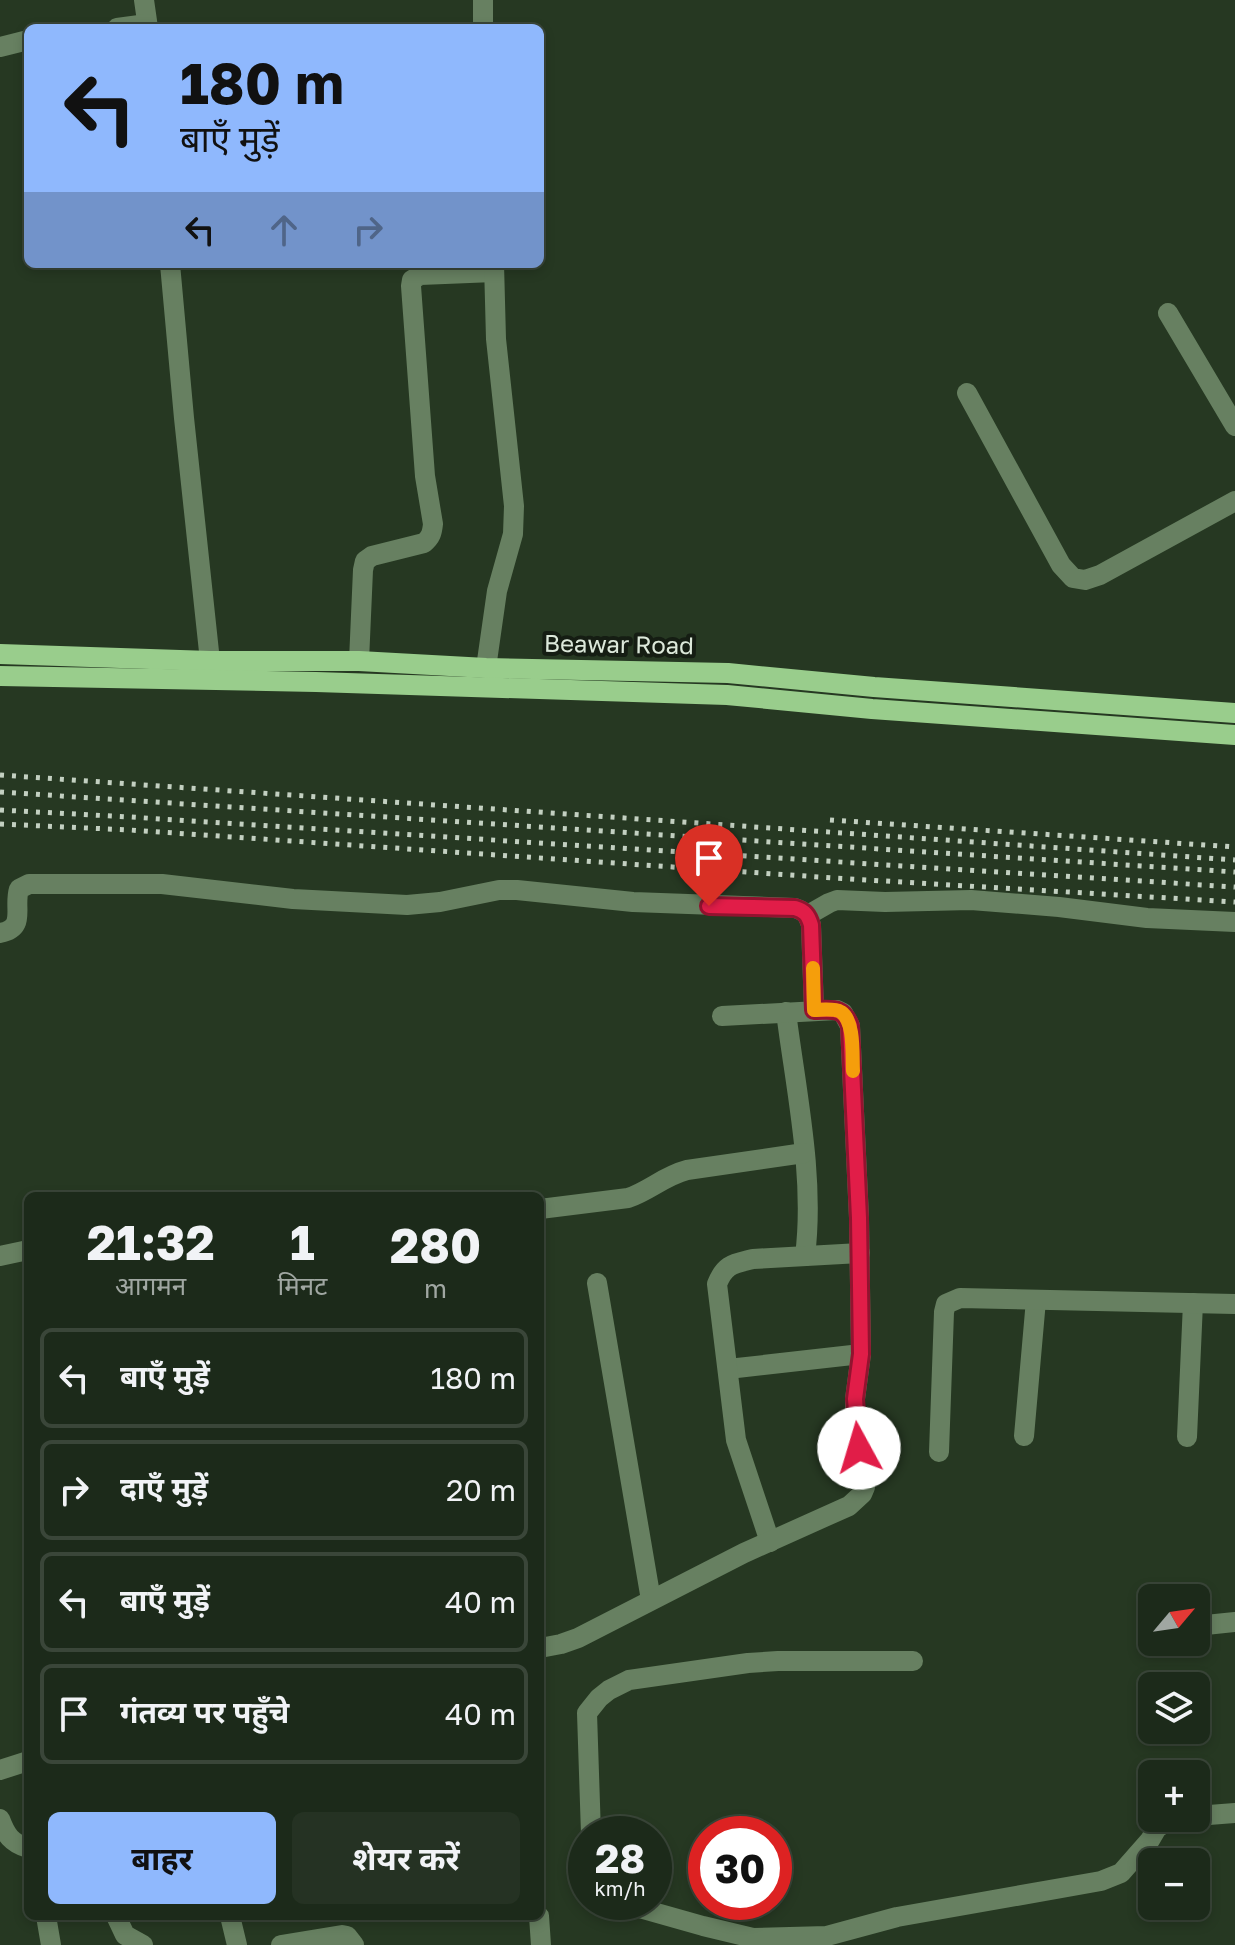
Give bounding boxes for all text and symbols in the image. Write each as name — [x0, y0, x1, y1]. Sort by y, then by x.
text: 180 m — [180, 49, 344, 116]
icon: left — [48, 56, 152, 160]
text: बाएँ मुड़ें — [180, 117, 280, 160]
icon: left — [178, 208, 222, 252]
icon: ahead — [262, 208, 306, 252]
icon: right — [346, 208, 390, 252]
street label: Beawar Road — [544, 628, 694, 659]
pin — [675, 824, 743, 906]
icon: arrive — [687, 836, 731, 880]
text: 21:32 — [87, 1213, 215, 1271]
text: 1 — [290, 1213, 315, 1271]
text: 280 — [390, 1216, 481, 1274]
text: आगमन — [115, 1270, 186, 1301]
text: मिनट — [277, 1270, 327, 1301]
text: m — [424, 1273, 447, 1304]
icon: left — [52, 1356, 96, 1400]
text: बाएँ मुड़ें — [120, 1358, 210, 1394]
text: 180 m — [431, 1360, 516, 1396]
position arrow — [817, 1406, 901, 1490]
icon: right — [52, 1468, 96, 1512]
text: दाएँ मुड़ें — [120, 1470, 208, 1506]
text: 20 m — [446, 1472, 516, 1508]
icon: left — [52, 1580, 96, 1624]
text: बाएँ मुड़ें — [120, 1582, 210, 1618]
text: 40 m — [445, 1584, 516, 1620]
north arrow — [1138, 1584, 1210, 1656]
map controls — [1138, 1584, 1210, 1920]
button: layers — [1138, 1672, 1210, 1744]
icon: arrive — [52, 1692, 96, 1736]
text: गंतव्य पर पहुँचे — [120, 1694, 289, 1730]
text: 40 m — [445, 1696, 516, 1732]
button: + — [1138, 1760, 1210, 1832]
button: बाहर — [48, 1812, 276, 1904]
button: शेयर करें — [292, 1812, 520, 1904]
speed limit sign: 30 — [688, 1816, 792, 1920]
text: 28 — [595, 1834, 645, 1882]
button: − — [1138, 1848, 1210, 1920]
text: km/h — [595, 1876, 645, 1900]

